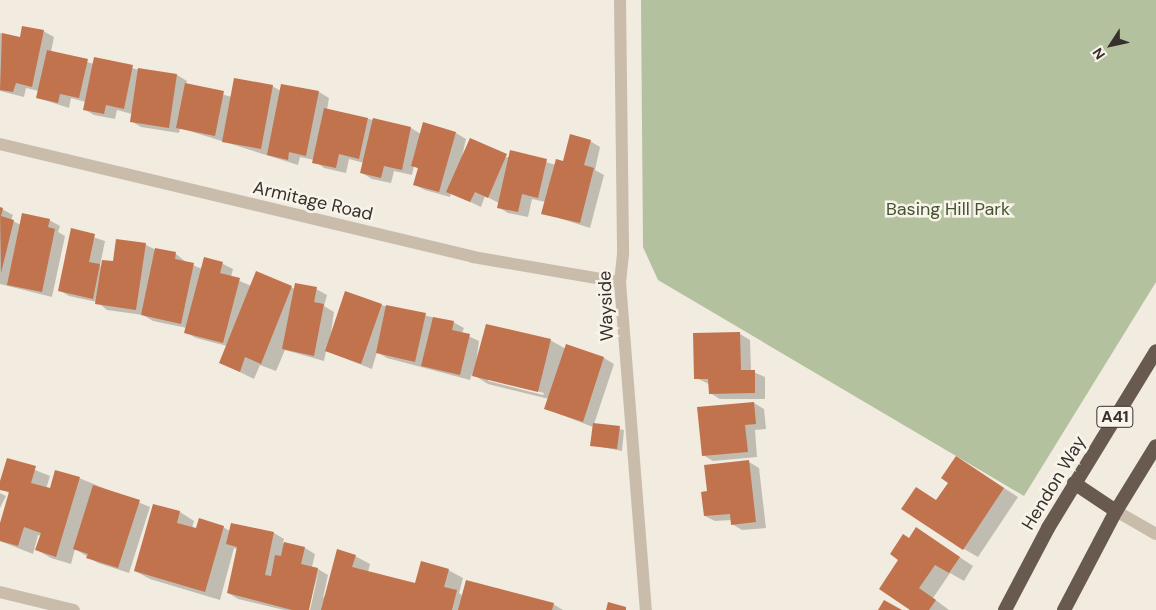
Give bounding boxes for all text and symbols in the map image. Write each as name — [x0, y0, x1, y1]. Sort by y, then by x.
north arrow — [1086, 20, 1136, 70]
text: N — [1088, 44, 1109, 63]
street label: Armitage Road — [251, 177, 375, 225]
park label: Basing Hill Park — [886, 198, 1010, 220]
street label: Wayside — [594, 270, 618, 342]
road number: A41 — [1096, 404, 1134, 431]
street label: Hendon Way — [1017, 432, 1091, 534]

